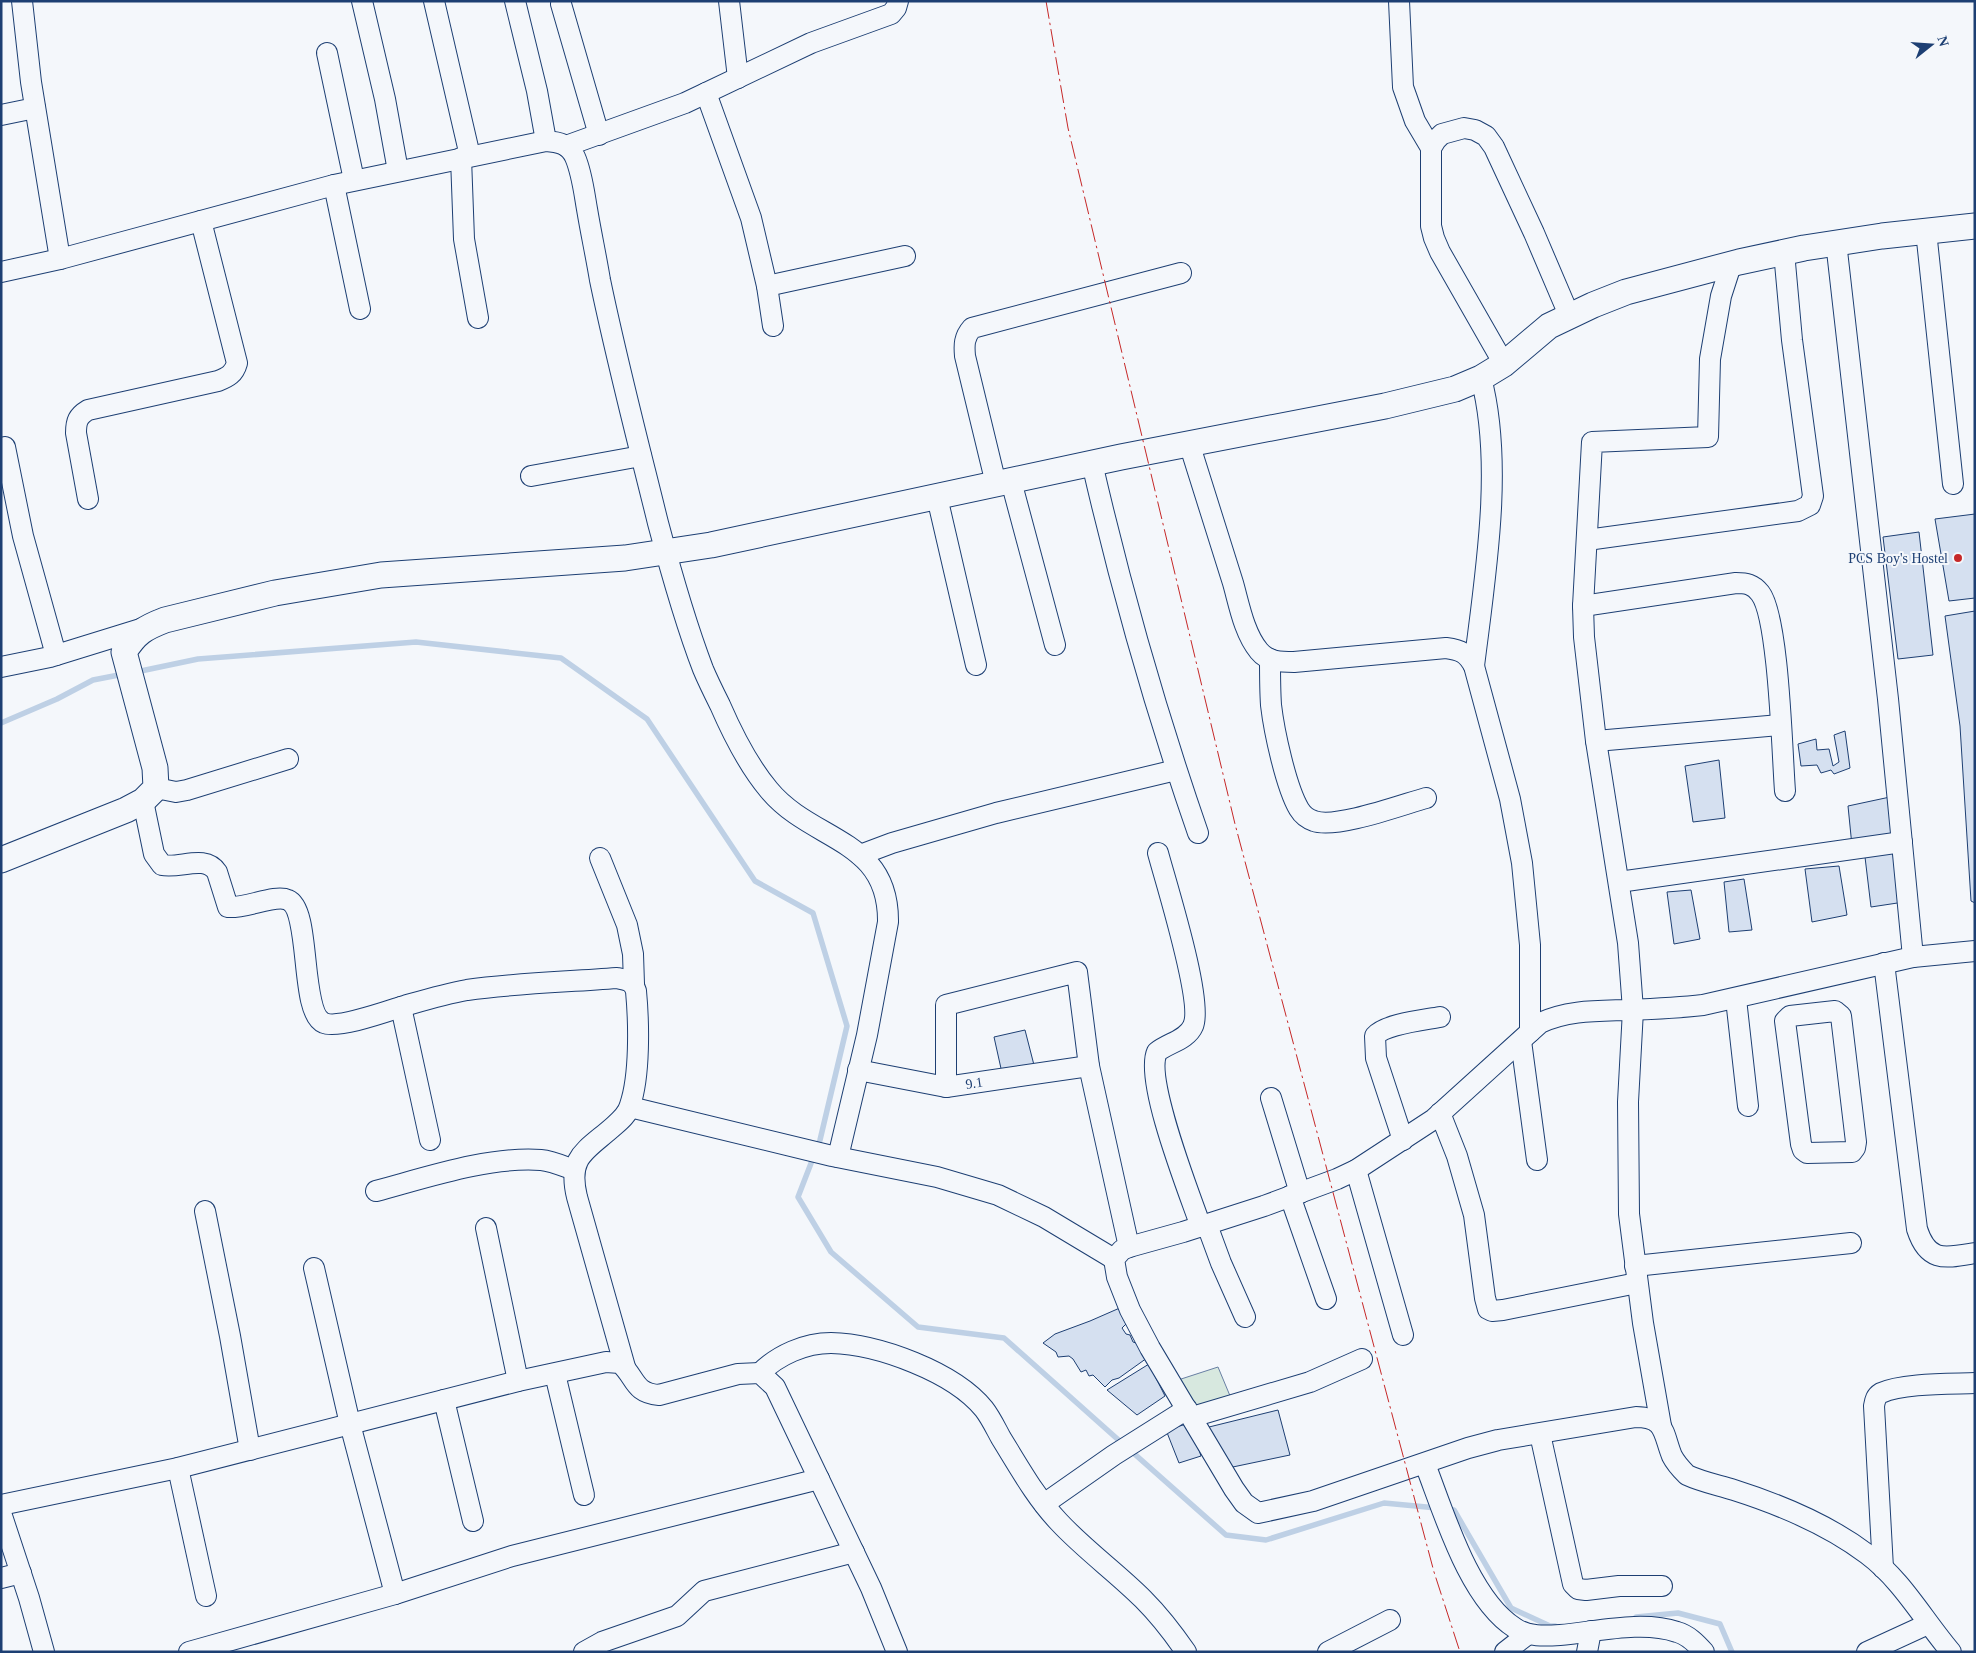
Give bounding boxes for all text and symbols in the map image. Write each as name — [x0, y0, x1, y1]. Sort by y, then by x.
north arrow — [1906, 20, 1956, 70]
text: N — [1934, 34, 1952, 48]
place label: PCS Boy's Hostel — [1848, 551, 1948, 566]
marker: PCS Boy's Hostel — [1952, 552, 1964, 564]
street label: 9.1 — [964, 1074, 984, 1092]

